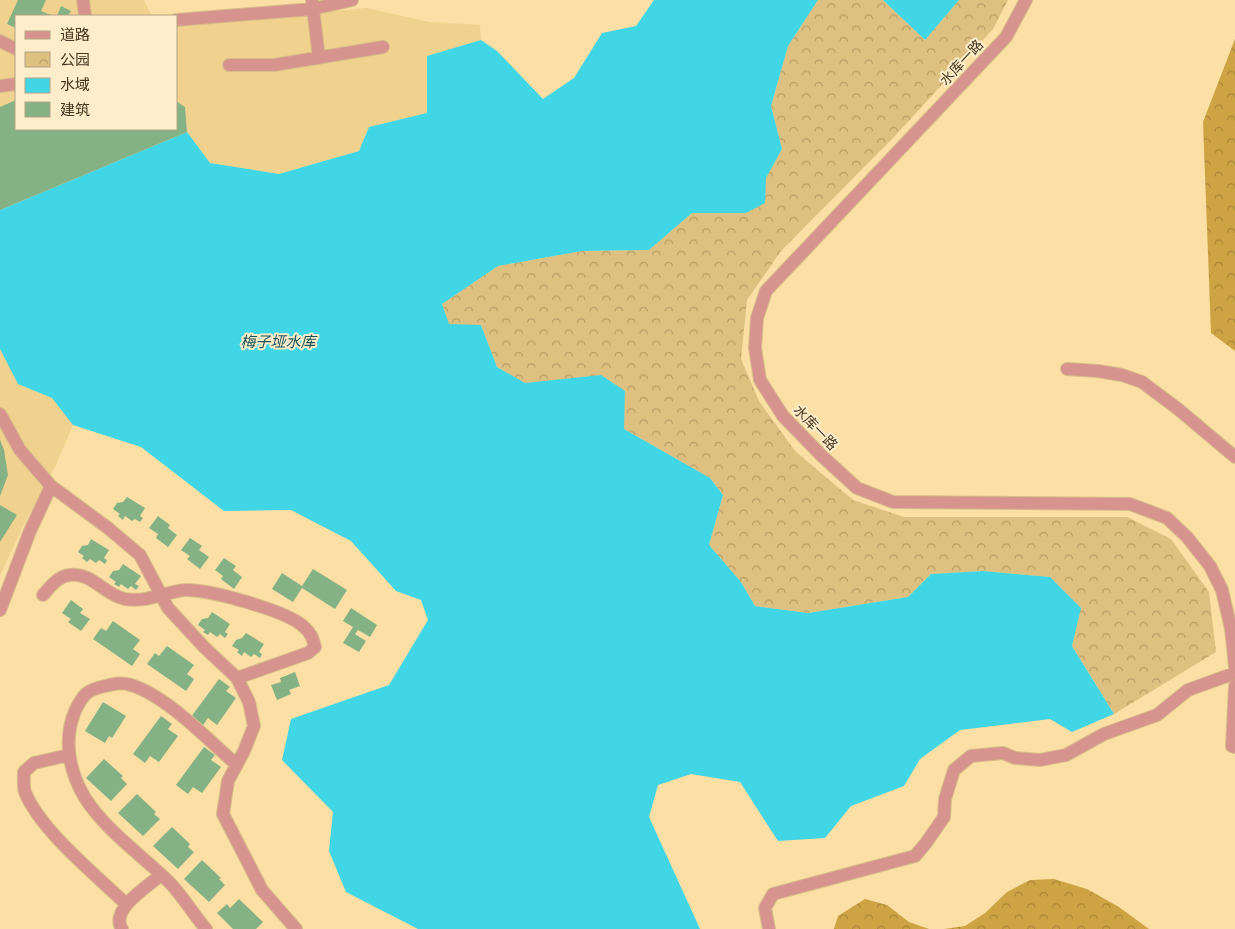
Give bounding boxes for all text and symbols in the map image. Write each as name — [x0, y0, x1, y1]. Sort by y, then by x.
legend — [15, 15, 178, 130]
text: 道路 — [60, 25, 90, 44]
street label: 水库一路 — [936, 36, 986, 88]
text: 公园 — [60, 50, 90, 69]
text: 水域 — [60, 75, 90, 94]
text: 建筑 — [60, 100, 90, 119]
water label: 梅子垭水库 — [240, 332, 318, 351]
street label: 水库一路 — [790, 401, 842, 453]

